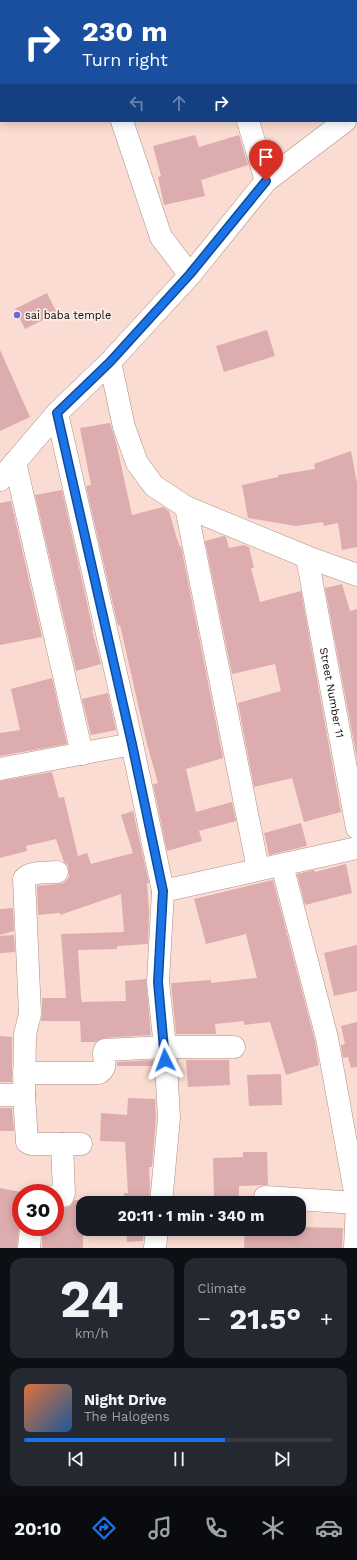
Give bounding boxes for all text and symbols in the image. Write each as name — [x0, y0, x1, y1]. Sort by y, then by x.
text: 230 m — [82, 15, 168, 48]
icon: right — [16, 16, 68, 68]
text: Turn right — [82, 49, 168, 70]
icon: left — [126, 92, 148, 114]
icon: ahead — [168, 92, 190, 114]
icon: right — [210, 92, 232, 114]
pin — [249, 140, 283, 181]
icon: arrive — [255, 146, 277, 168]
place label: sai baba temple — [25, 309, 111, 322]
marker: sai baba temple — [12, 310, 22, 320]
street label: Street Number 11 — [317, 646, 347, 739]
position arrow — [144, 1039, 186, 1081]
speed limit sign: 30 — [12, 1184, 64, 1236]
text: 20:11 · 1 min · 340 m — [118, 1207, 264, 1225]
text: 24 — [60, 1269, 124, 1330]
text: Climate — [198, 1281, 246, 1296]
text: 21.5° — [229, 1301, 301, 1336]
text: − — [198, 1306, 211, 1331]
text: + — [320, 1306, 333, 1331]
text: km/h — [75, 1326, 109, 1341]
text: Night Drive — [84, 1391, 167, 1409]
text: The Halogens — [84, 1409, 170, 1424]
icon: previous — [65, 1448, 87, 1470]
icon: pause — [168, 1448, 190, 1470]
icon: next — [271, 1448, 293, 1470]
icon: directions — [90, 1514, 118, 1542]
icon: music — [146, 1514, 174, 1542]
icon: phone — [202, 1514, 230, 1542]
icon: climate — [259, 1514, 287, 1542]
icon: car — [315, 1514, 343, 1542]
text: 20:10 — [14, 1518, 61, 1539]

